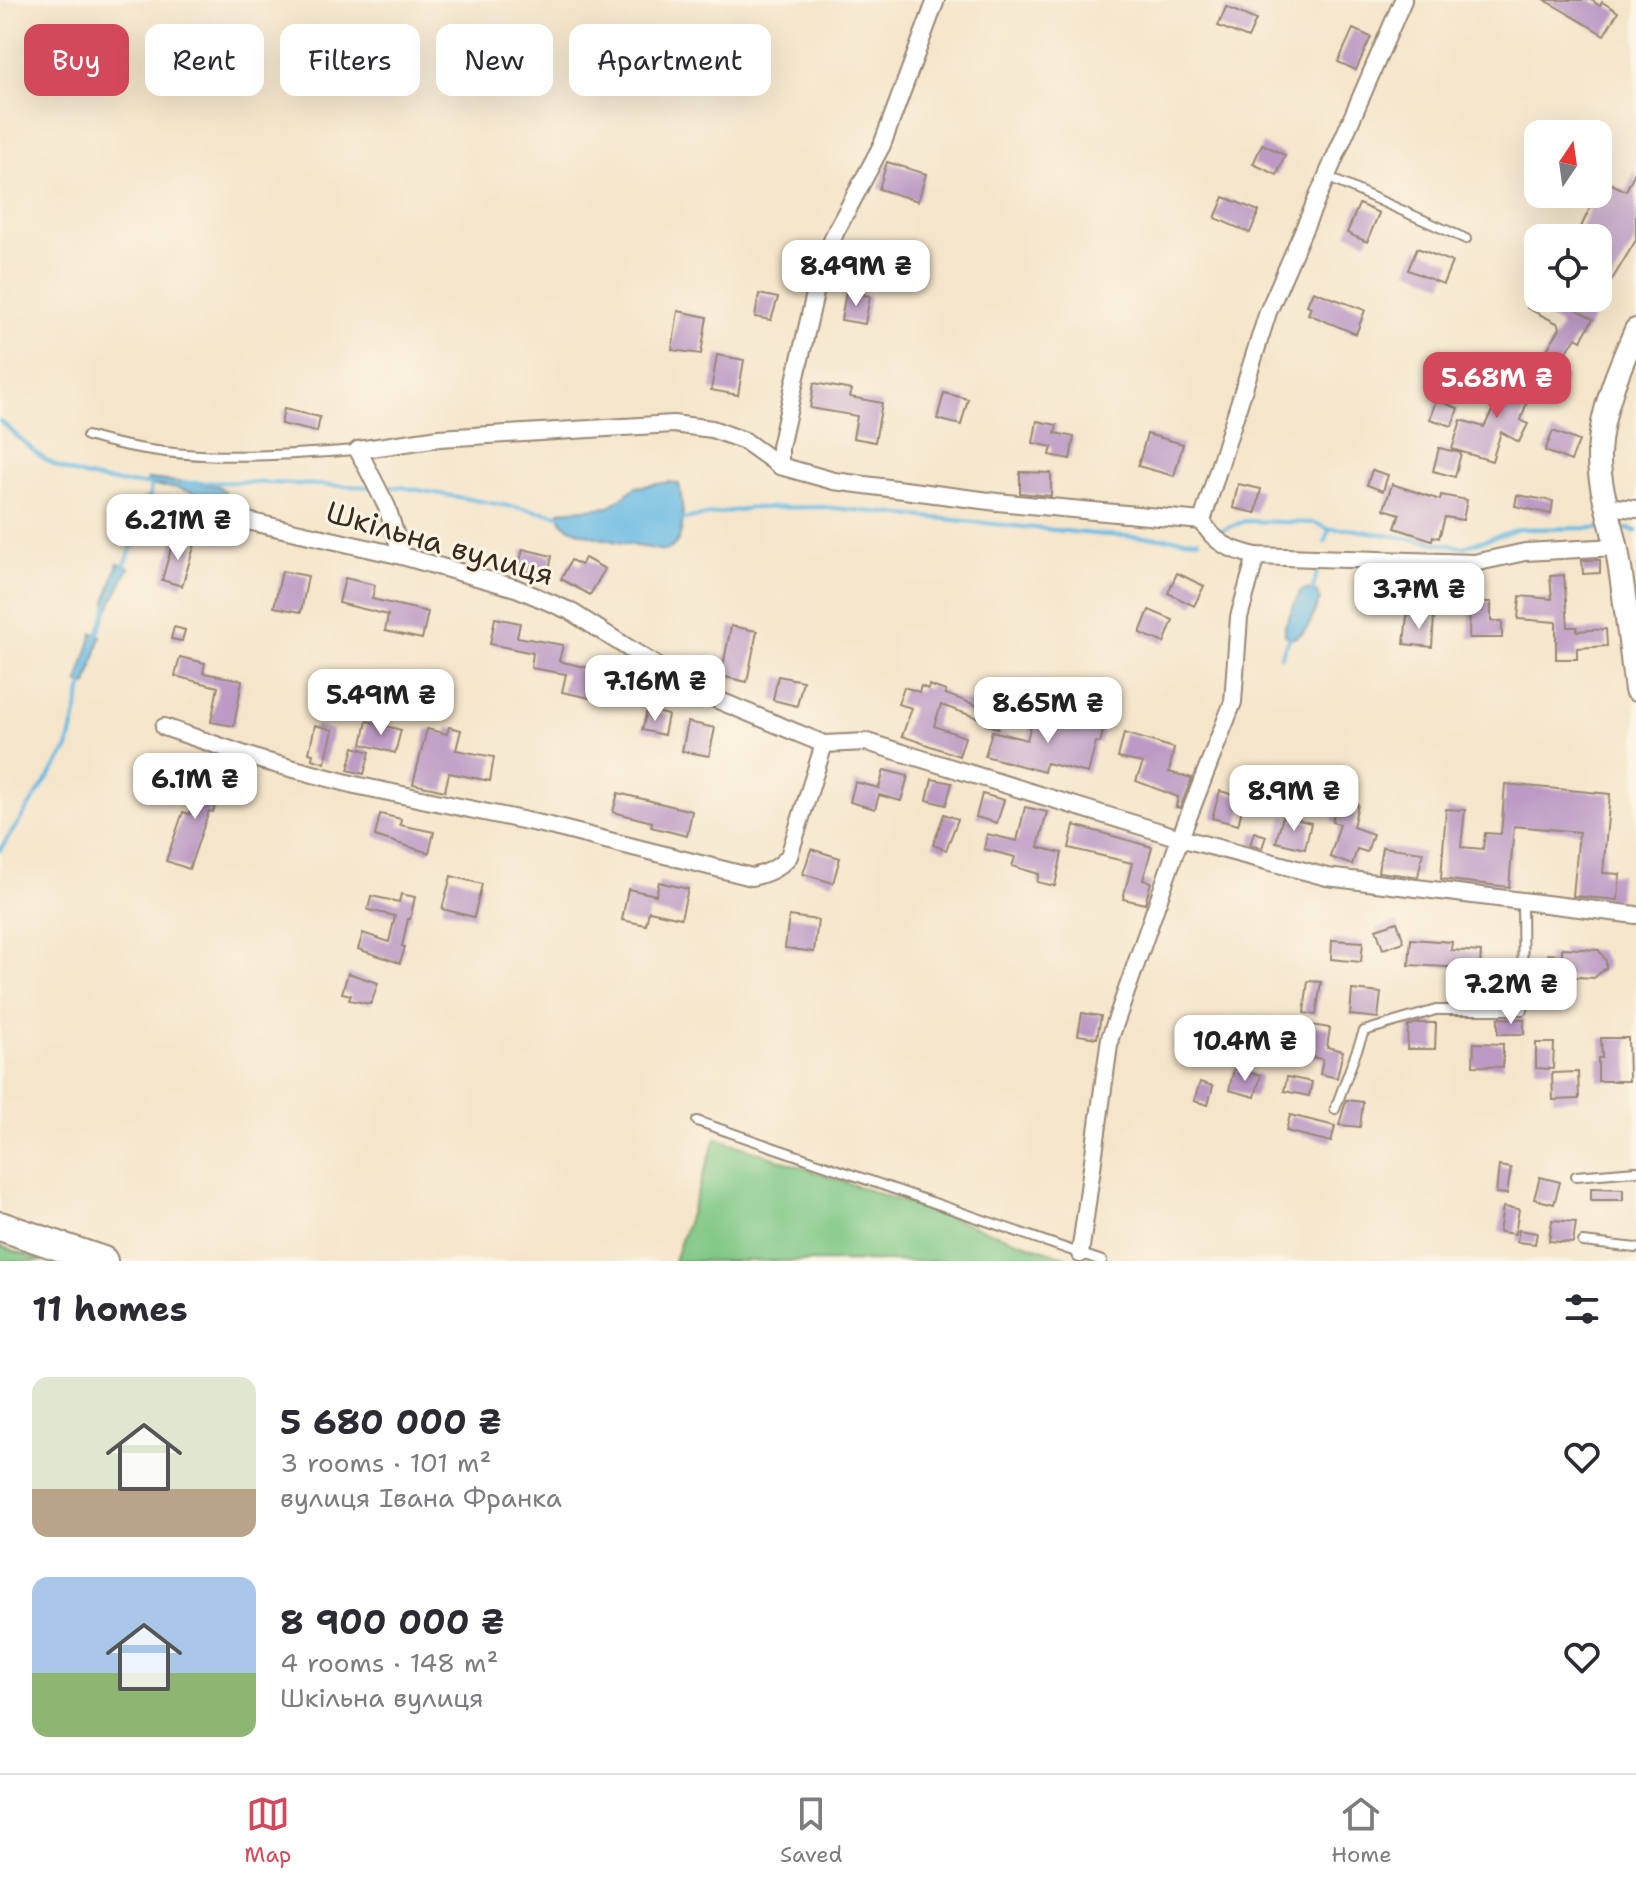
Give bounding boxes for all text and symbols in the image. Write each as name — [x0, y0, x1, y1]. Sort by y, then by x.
chip: Buy — [24, 24, 129, 96]
chip: Rent — [145, 24, 264, 96]
chip: Filters — [280, 24, 420, 96]
chip: New — [436, 24, 553, 96]
chip: Apartment — [569, 24, 771, 96]
north arrow — [1524, 120, 1612, 208]
map controls — [1524, 120, 1612, 312]
button: locate — [1524, 224, 1612, 312]
pin: 8.49M ₴ — [782, 240, 930, 308]
text: 8.49M ₴ — [800, 248, 912, 283]
pin: 5.68M ₴ — [1423, 352, 1571, 420]
text: 5.68M ₴ — [1441, 360, 1553, 395]
street label: Шкільна вулиця — [321, 491, 559, 595]
pin: 6.21M ₴ — [104, 494, 252, 562]
text: 6.21M ₴ — [125, 502, 231, 537]
pin: 3.7M ₴ — [1354, 563, 1484, 631]
text: 3.7M ₴ — [1372, 571, 1466, 606]
pin: 7.16M ₴ — [581, 655, 729, 723]
text: 7.16M ₴ — [603, 663, 707, 698]
pin: 5.49M ₴ — [307, 669, 455, 737]
text: 5.49M ₴ — [326, 677, 436, 712]
pin: 8.65M ₴ — [974, 677, 1122, 745]
text: 8.65M ₴ — [992, 685, 1104, 720]
pin: 6.1M ₴ — [130, 753, 260, 821]
text: 6.1M ₴ — [151, 761, 239, 796]
pin: 8.9M ₴ — [1229, 765, 1359, 833]
text: 8.9M ₴ — [1247, 773, 1341, 808]
pin: 7.2M ₴ — [1446, 958, 1576, 1026]
text: 7.2M ₴ — [1464, 966, 1558, 1001]
pin: 10.4M ₴ — [1171, 1015, 1319, 1083]
text: 10.4M ₴ — [1192, 1023, 1298, 1058]
text: 11 homes — [32, 1286, 188, 1332]
icon: filters — [1560, 1287, 1604, 1331]
text: 5 680 000 ₴ — [280, 1399, 502, 1445]
icon: home — [96, 1409, 192, 1505]
icon: heart — [1560, 1435, 1604, 1479]
text: 3 rooms · 101 m² — [280, 1445, 491, 1480]
text: вулиця Івана Франка — [280, 1480, 562, 1515]
text: 8 900 000 ₴ — [280, 1599, 504, 1645]
icon: home — [96, 1609, 192, 1705]
icon: heart — [1560, 1635, 1604, 1679]
text: 4 rooms · 148 m² — [280, 1645, 498, 1680]
text: Шкільна вулиця — [280, 1680, 484, 1715]
tab: Map — [244, 1792, 291, 1869]
tab: Saved — [780, 1792, 843, 1869]
tab: Home — [1331, 1792, 1392, 1869]

